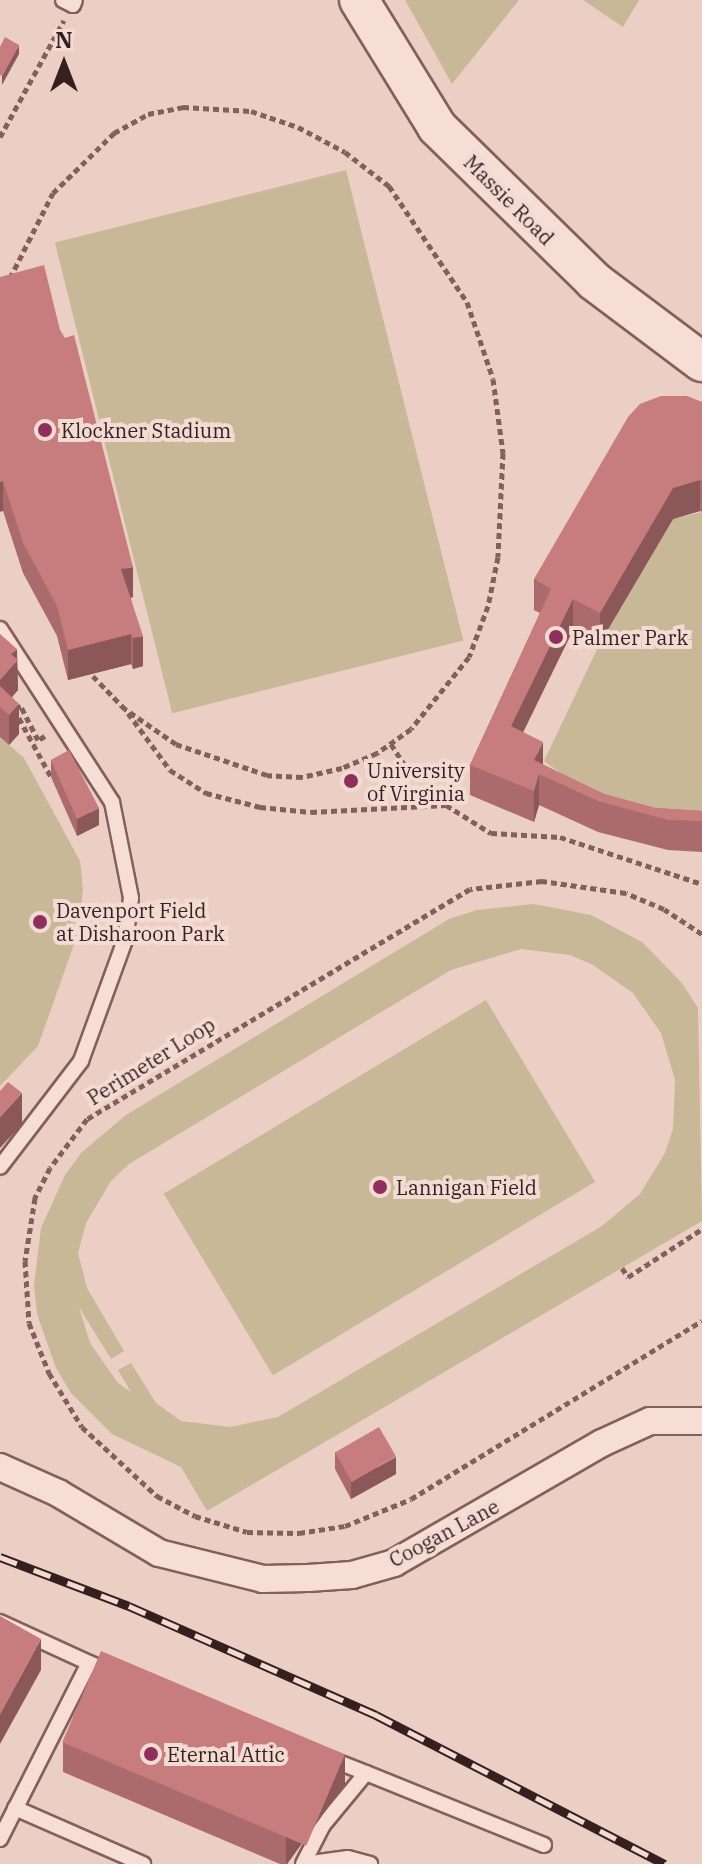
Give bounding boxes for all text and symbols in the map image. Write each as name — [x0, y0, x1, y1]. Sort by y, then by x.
north arrow — [24, 24, 104, 104]
text: N — [55, 25, 73, 54]
street label: Massie Road — [459, 150, 559, 250]
place label: Klockner Stadium — [61, 418, 231, 442]
marker: Klockner Stadium — [36, 421, 54, 439]
place label: Palmer Park — [572, 625, 688, 649]
marker: Palmer Park — [547, 628, 565, 646]
place label: University of Virginia — [367, 758, 465, 805]
marker: University of Virginia — [342, 772, 360, 790]
place label: Davenport Field at Disharoon Park — [56, 898, 225, 945]
marker: Davenport Field at Disharoon Park — [31, 913, 49, 931]
street label: Perimeter Loop — [83, 1012, 219, 1110]
place label: Lannigan Field — [396, 1175, 537, 1199]
marker: Lannigan Field — [371, 1178, 389, 1196]
street label: Coogan Lane — [385, 1494, 503, 1572]
place label: Eternal Attic — [167, 1742, 285, 1766]
marker: Eternal Attic — [142, 1745, 160, 1763]

